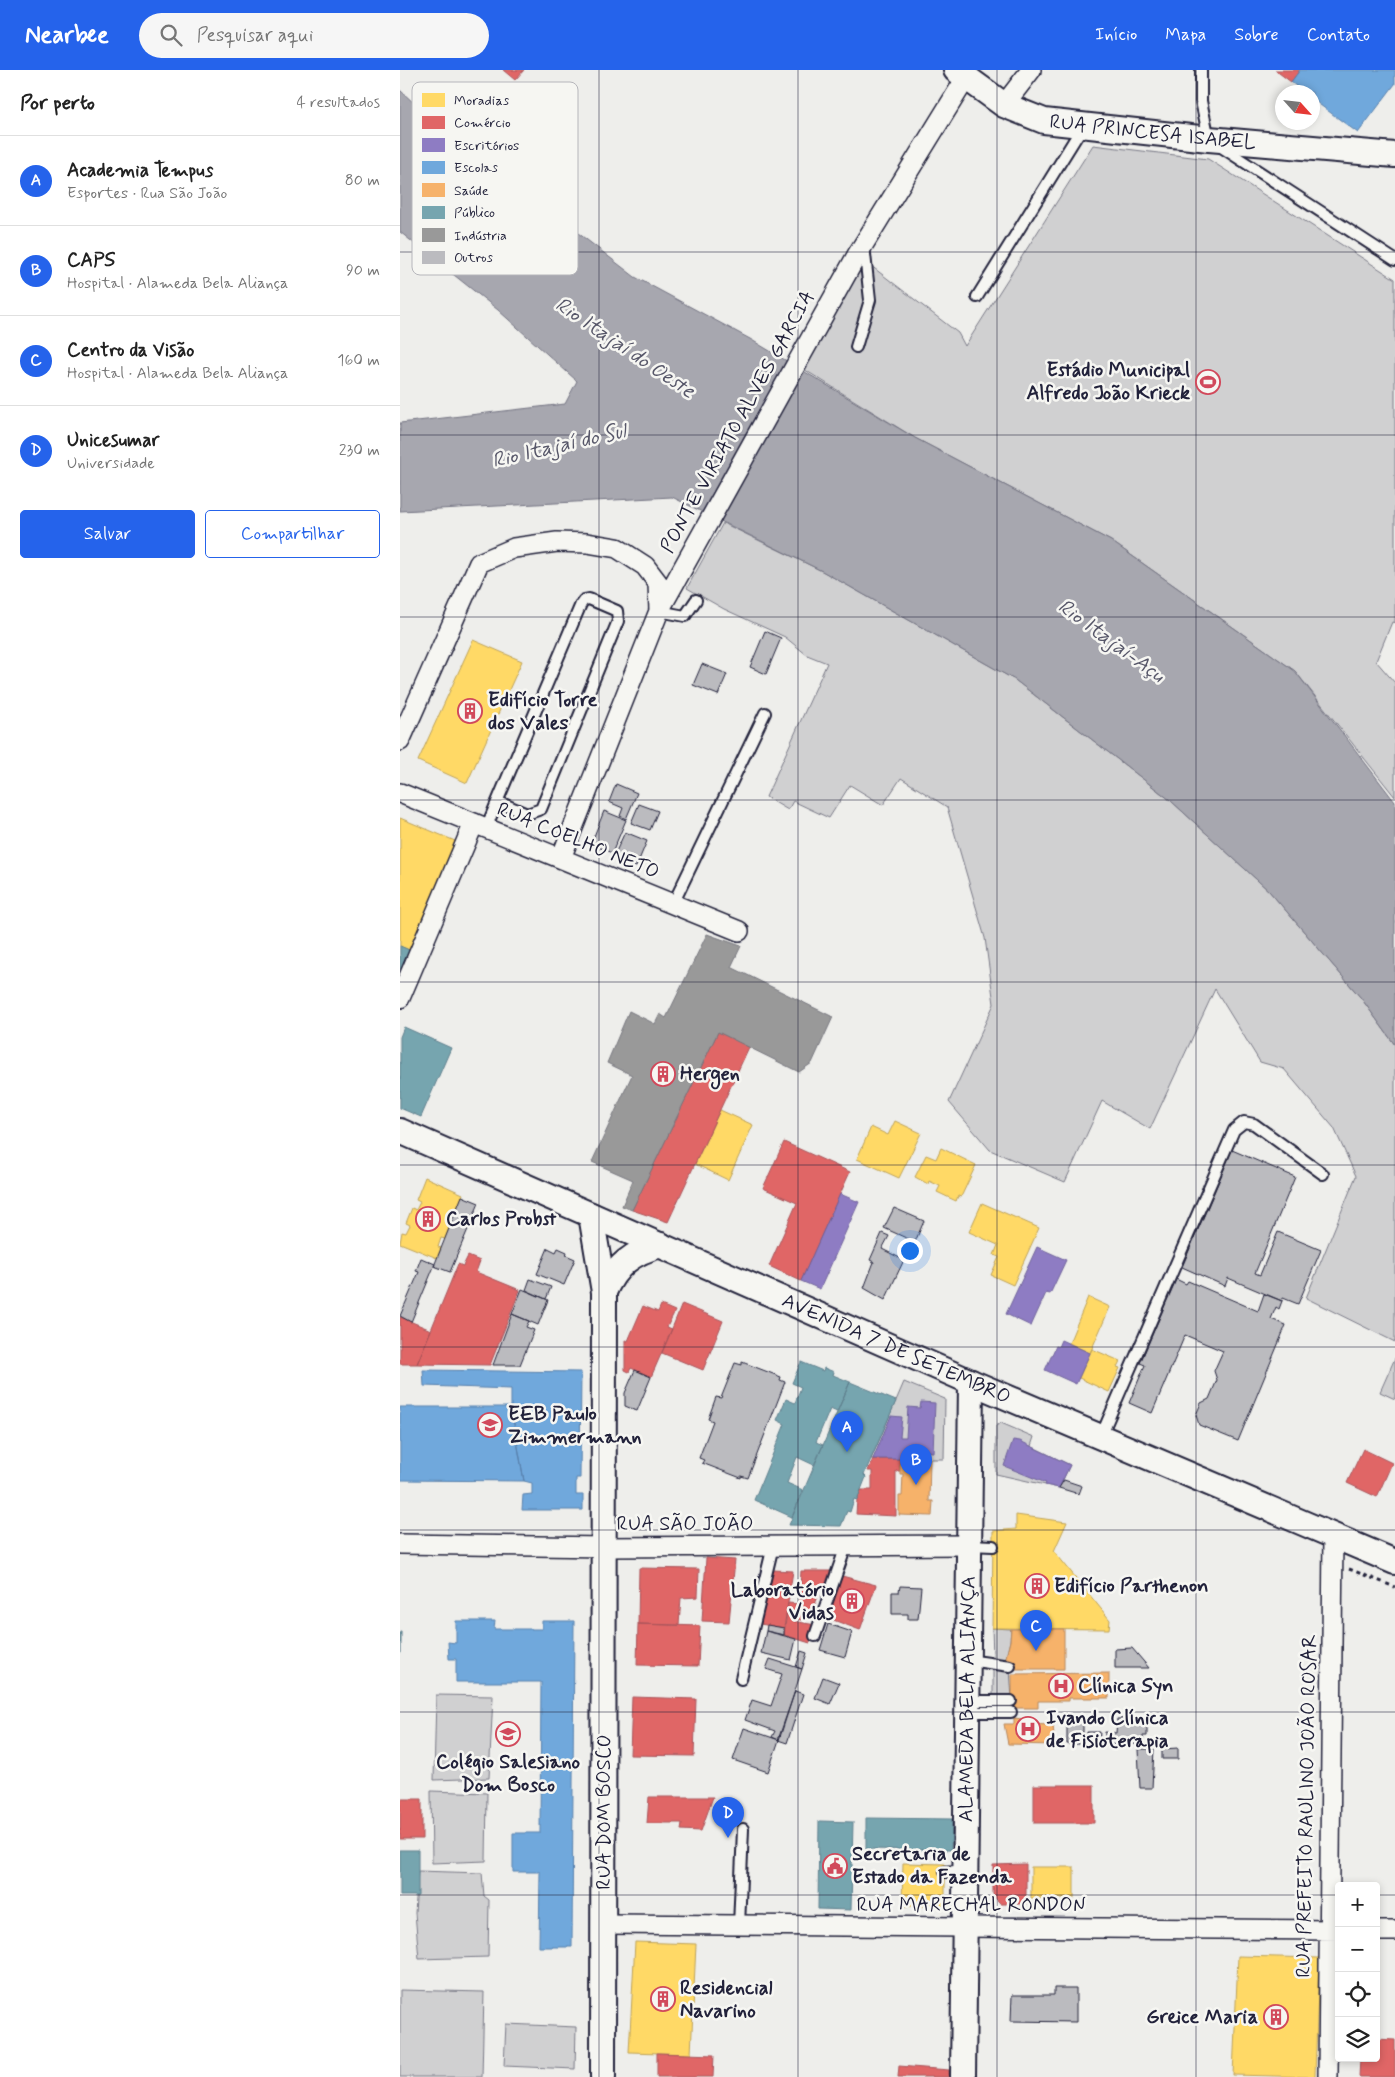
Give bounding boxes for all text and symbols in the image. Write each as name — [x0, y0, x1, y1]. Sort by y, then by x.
search box — [139, 13, 489, 58]
text: Nearbee — [25, 20, 109, 51]
icon: search — [157, 21, 185, 49]
text: Pesquisar aqui — [197, 23, 313, 48]
text: Início — [1095, 23, 1137, 47]
text: Mapa — [1165, 23, 1206, 47]
text: Sobre — [1234, 23, 1279, 47]
text: Contato — [1307, 23, 1370, 47]
legend — [412, 82, 578, 275]
north arrow — [1275, 85, 1320, 130]
text: Por perto — [20, 89, 95, 117]
text: 4 resultados — [296, 92, 380, 113]
text: Moradias — [454, 92, 509, 110]
street label: RUA PRINCESA ISABEL — [1048, 108, 1257, 157]
text: Comércio — [454, 114, 511, 132]
text: Escritórios — [454, 137, 519, 155]
text: Academia Tempus — [67, 158, 213, 183]
text: Escolas — [454, 159, 498, 177]
text: A — [31, 170, 41, 191]
text: 80 m — [345, 170, 380, 191]
text: Saúde — [454, 182, 489, 200]
text: Esportes · Rua São João — [67, 183, 227, 204]
text: Público — [454, 204, 495, 222]
text: Indústria — [454, 227, 507, 245]
text: CAPS — [67, 248, 115, 273]
text: Outros — [454, 249, 493, 267]
text: B — [31, 260, 41, 281]
text: 90 m — [346, 260, 380, 281]
text: Hospital · Alameda Bela Aliança — [67, 273, 288, 294]
street label: PONTE VIRIATO ALVES GARCIA — [654, 286, 822, 558]
water label: Rio Itajaí do Oeste — [550, 291, 701, 406]
text: Centro da Visão — [67, 338, 194, 363]
text: C — [30, 350, 42, 371]
text: 160 m — [337, 350, 380, 371]
place label: Estádio Municipal Alfredo João Krieck — [1026, 357, 1190, 407]
text: Hospital · Alameda Bela Aliança — [67, 363, 288, 384]
sports icon: Estádio Municipal Alfredo João Krieck — [1195, 369, 1221, 395]
water label: Rio Itajaí do Sul — [489, 416, 631, 475]
text: Unicesumar — [67, 428, 159, 453]
text: D — [30, 440, 42, 461]
text: 230 m — [339, 440, 380, 461]
text: Universidade — [67, 453, 155, 474]
button: Salvar — [20, 510, 195, 558]
button: Compartilhar — [205, 510, 380, 558]
water label: Rio Itajaí-Açu — [1052, 593, 1171, 690]
place label: Edifício Torre dos Vales — [488, 687, 597, 737]
building icon: Edifício Torre dos Vales — [457, 698, 483, 724]
street label: RUA COELHO NETO — [493, 796, 663, 886]
building icon: Hergen — [650, 1061, 676, 1087]
place label: Hergen — [680, 1061, 740, 1090]
building icon: Carlos Probst — [415, 1206, 441, 1232]
place label: Carlos Probst — [446, 1206, 556, 1233]
your location — [897, 1238, 923, 1264]
street label: AVENIDA 7 DE SETEMBRO — [778, 1287, 1015, 1411]
place label: EEB Paulo Zimmermann — [508, 1401, 642, 1451]
pin: A — [831, 1411, 863, 1452]
school or university icon: EEB Paulo Zimmermann — [477, 1412, 503, 1438]
pin: B — [900, 1444, 932, 1485]
street label: RUA SÃO JOÃO — [616, 1511, 754, 1538]
building icon: Edifício Parthenon — [1024, 1573, 1050, 1599]
place label: Edifício Parthenon — [1054, 1573, 1208, 1600]
street label: ALAMEDA BELA ALIANÇA — [952, 1576, 982, 1822]
place label: Laboratório Vidas — [731, 1577, 834, 1627]
building icon: Laboratório Vidas — [839, 1588, 865, 1614]
pin: C — [1020, 1610, 1052, 1651]
street label: RUA PREFEITO RAULINO JOÃO ROSAR — [1291, 1634, 1323, 1978]
hospital icon: Clínica Syn — [1048, 1673, 1074, 1699]
place label: Clínica Syn — [1078, 1673, 1174, 1700]
place label: Ivando Clínica de Fisioterapia — [1046, 1705, 1169, 1755]
hospital icon: Ivando Clínica de Fisioterapia — [1015, 1716, 1041, 1742]
school or university icon: Colégio Salesiano Dom Bosco — [495, 1721, 521, 1747]
street label: RUA DOM BOSCO — [591, 1734, 618, 1890]
place label: Colégio Salesiano Dom Bosco — [436, 1749, 581, 1799]
pin: D — [712, 1797, 744, 1838]
place label: Secretaria de Estado da Fazenda — [852, 1841, 1012, 1891]
public building icon: Secretaria de Estado da Fazenda — [822, 1853, 848, 1879]
map controls — [1335, 1882, 1380, 2062]
button: + — [1335, 1882, 1380, 1927]
street label: RUA MARECHAL RONDON — [856, 1892, 1086, 1919]
button: − — [1335, 1927, 1380, 1972]
button: locate — [1335, 1972, 1380, 2017]
place label: Residencial Navarino — [680, 1975, 773, 2025]
building icon: Residencial Navarino — [650, 1986, 676, 2012]
place label: Greice Maria — [1146, 2004, 1258, 2031]
building icon: Greice Maria — [1263, 2004, 1289, 2030]
button: layers — [1335, 2017, 1380, 2062]

